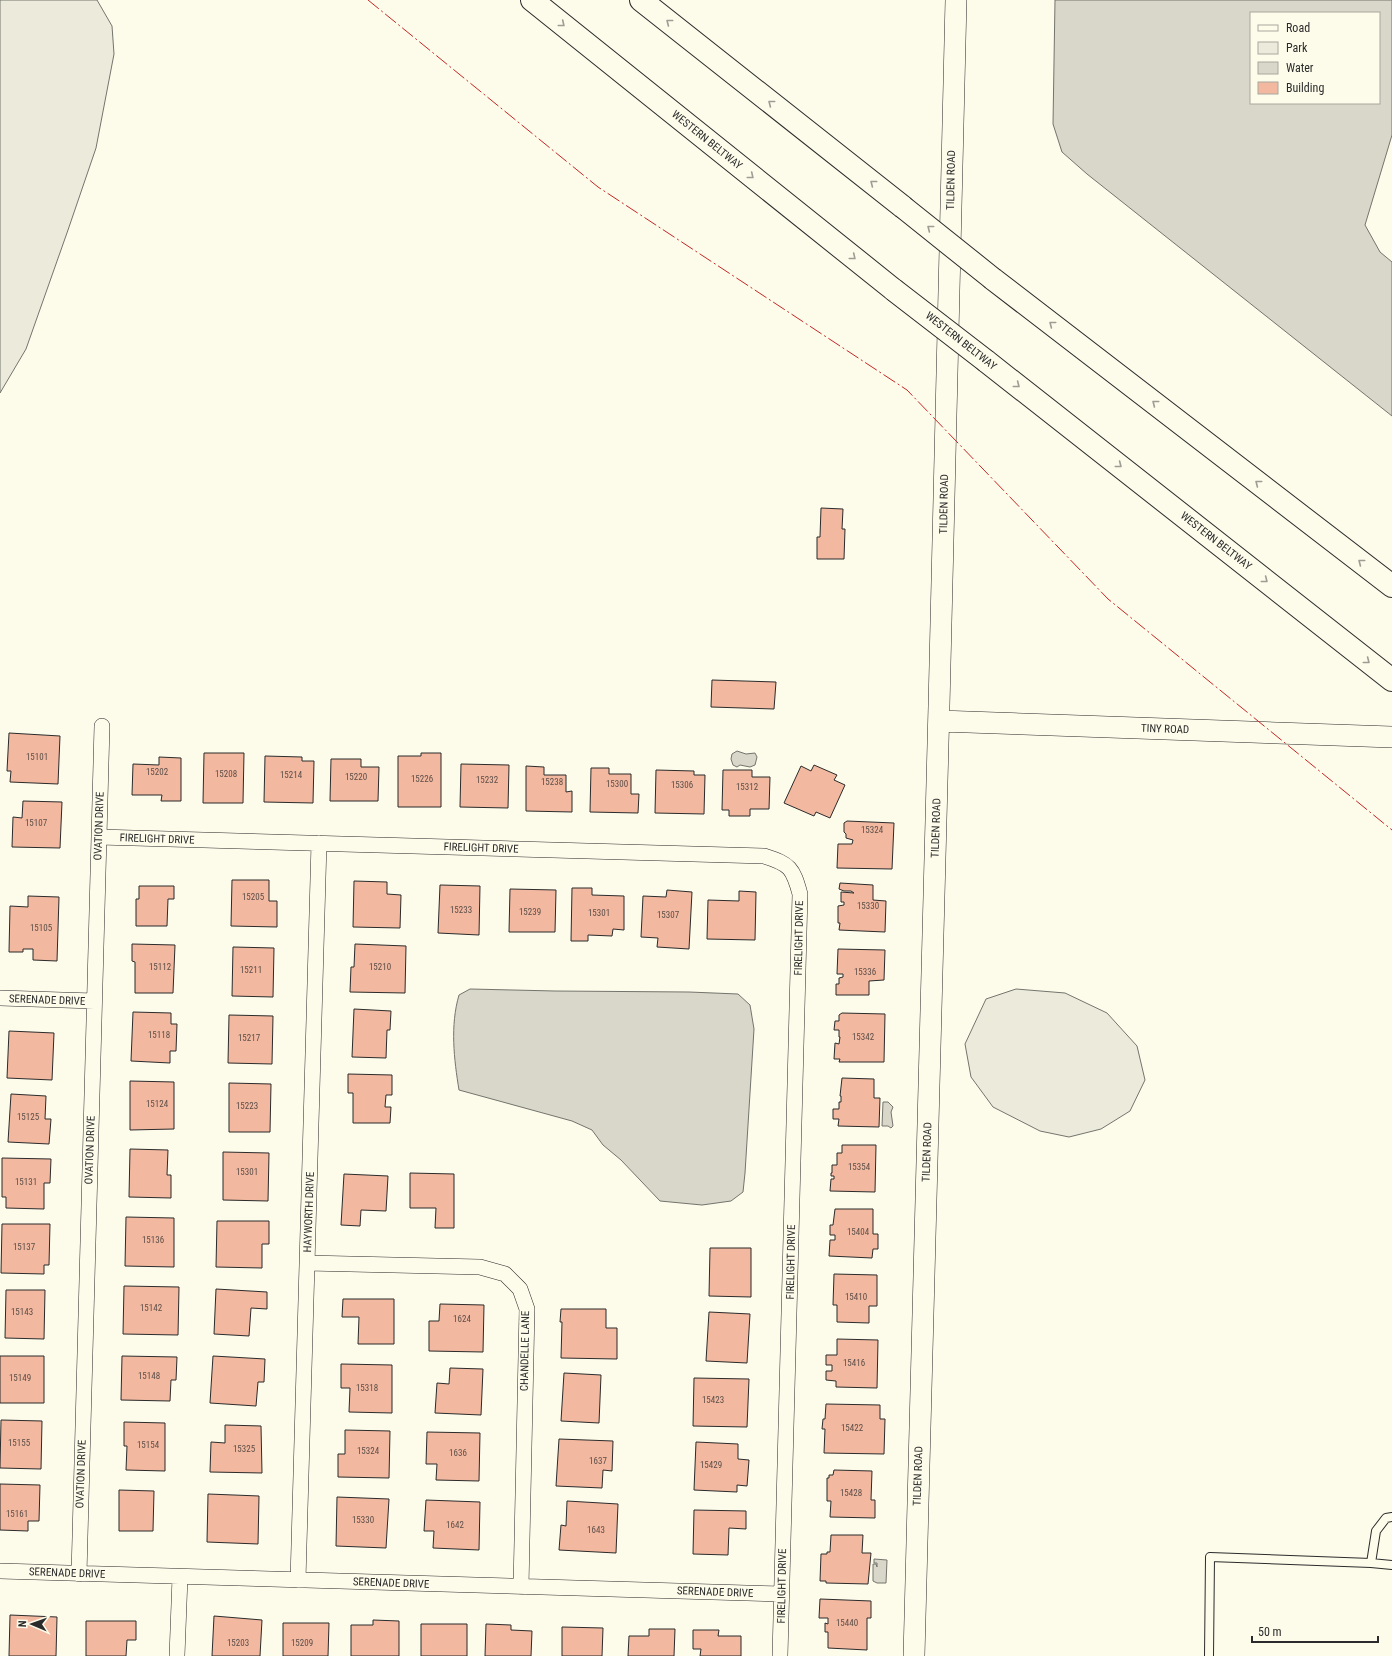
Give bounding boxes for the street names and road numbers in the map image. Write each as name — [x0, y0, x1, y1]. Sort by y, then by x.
street label: WESTERN BELTWAY — [669, 108, 745, 172]
street label: TILDEN ROAD — [944, 150, 958, 210]
street label: WESTERN BELTWAY — [923, 309, 999, 373]
street label: TILDEN ROAD — [937, 474, 951, 534]
street label: WESTERN BELTWAY — [1178, 509, 1254, 573]
street label: TINY ROAD — [1141, 722, 1189, 736]
street label: OVATION DRIVE — [91, 791, 107, 861]
street label: TILDEN ROAD — [928, 798, 944, 858]
street label: FIRELIGHT DRIVE — [119, 831, 195, 847]
street label: FIRELIGHT DRIVE — [443, 840, 519, 856]
street label: FIRELIGHT DRIVE — [792, 900, 806, 976]
street label: SERENADE DRIVE — [9, 992, 86, 1008]
street label: OVATION DRIVE — [82, 1115, 98, 1185]
street label: TILDEN ROAD — [919, 1122, 935, 1182]
street label: HAYWORTH DRIVE — [301, 1171, 317, 1252]
street label: FIRELIGHT DRIVE — [784, 1224, 798, 1300]
street label: CHANDELLE LANE — [518, 1310, 532, 1391]
street label: OVATION DRIVE — [73, 1439, 89, 1509]
street label: TILDEN ROAD — [910, 1446, 926, 1506]
street label: FIRELIGHT DRIVE — [775, 1548, 789, 1624]
street label: SERENADE DRIVE — [29, 1565, 106, 1581]
street label: SERENADE DRIVE — [353, 1575, 430, 1591]
street label: SERENADE DRIVE — [677, 1584, 754, 1600]

